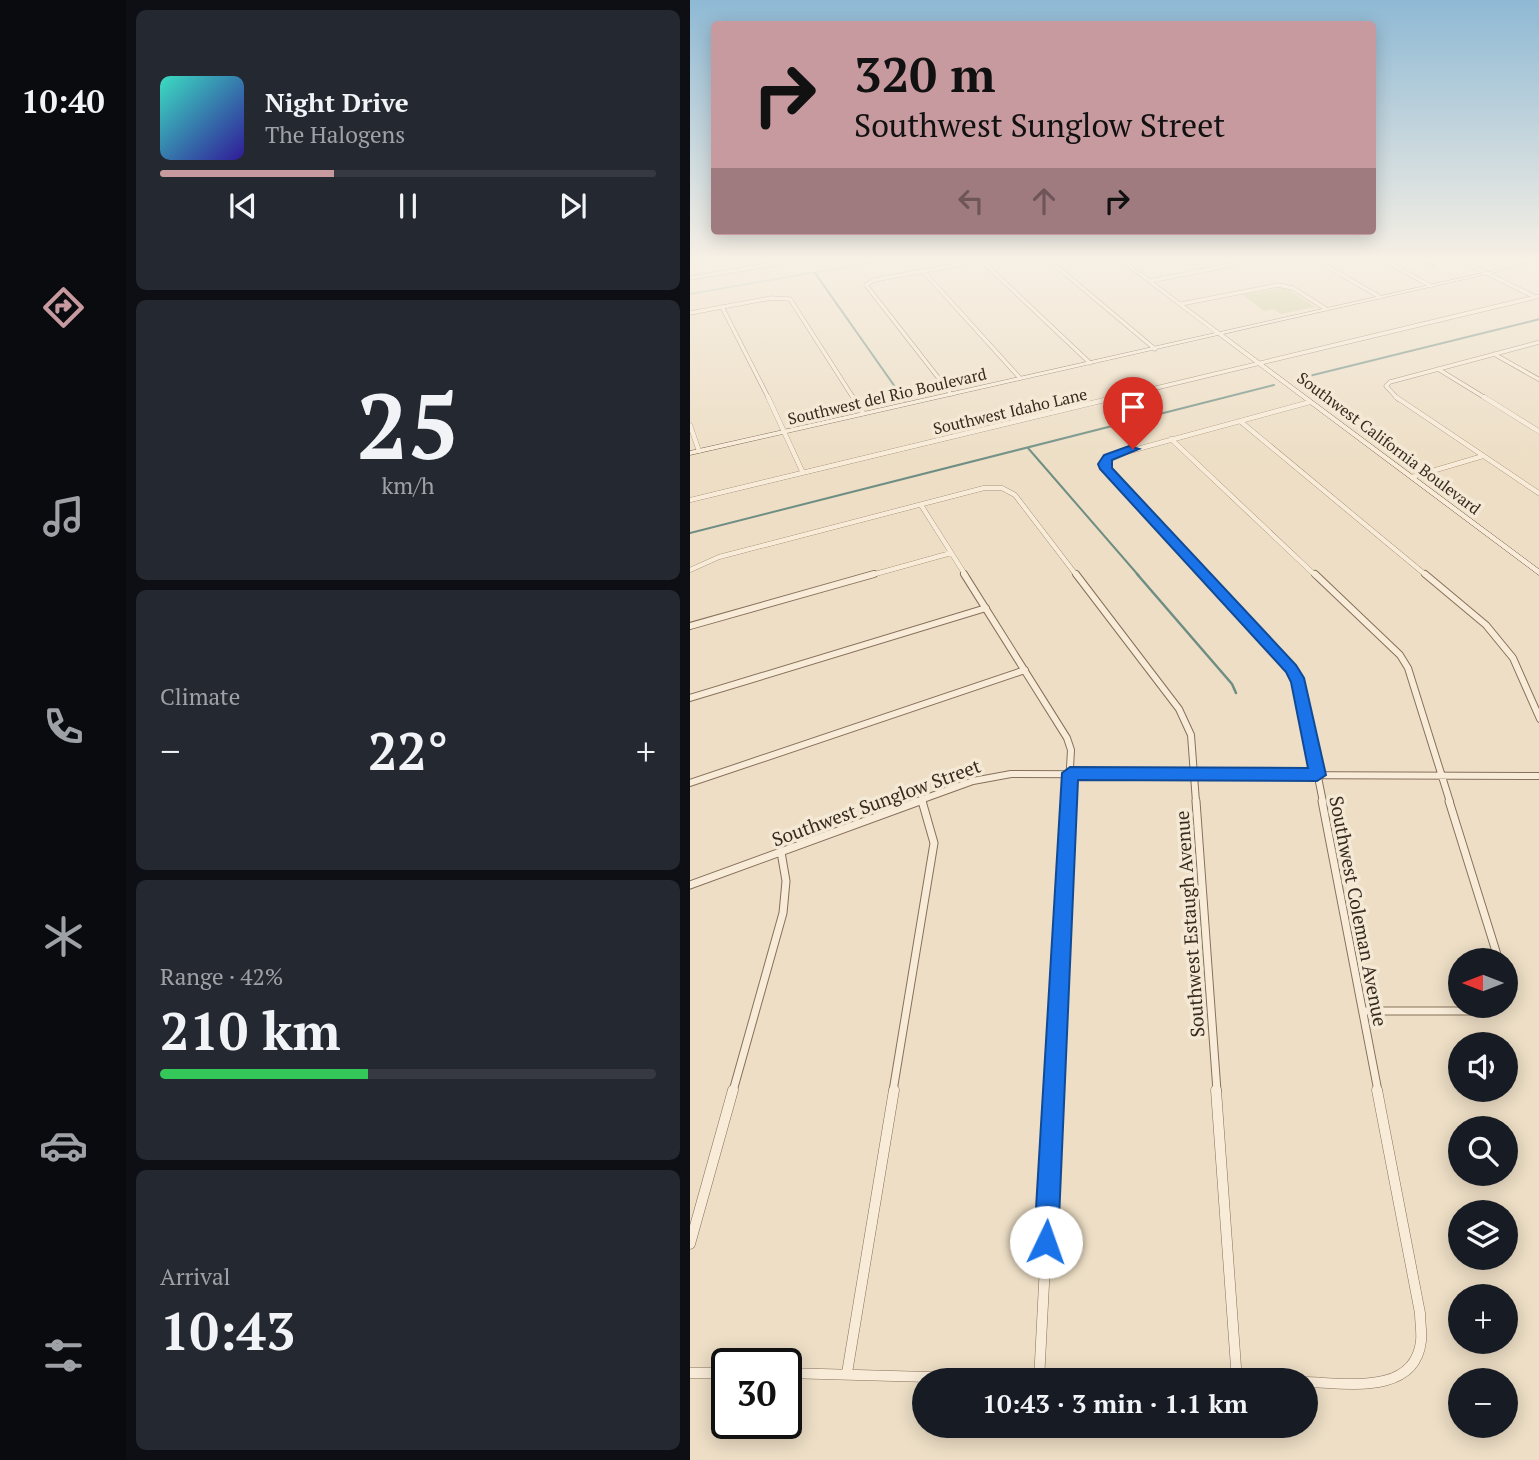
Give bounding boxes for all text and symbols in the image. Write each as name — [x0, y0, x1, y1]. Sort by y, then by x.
text: 320 m — [854, 41, 996, 106]
icon: right — [739, 49, 830, 140]
text: 10:40 — [21, 80, 105, 122]
text: Night Drive — [265, 85, 409, 119]
text: Southwest Sunglow Street — [854, 104, 1225, 146]
text: The Halogens — [265, 119, 405, 150]
icon: left — [952, 182, 990, 220]
icon: ahead — [1025, 182, 1063, 220]
icon: right — [1098, 182, 1136, 220]
icon: previous — [224, 187, 262, 225]
icon: pause — [389, 187, 427, 225]
icon: next — [554, 187, 592, 225]
icon: directions — [39, 283, 88, 332]
street label: Southwest del Rio Boulevard — [786, 362, 989, 430]
text: 25 — [357, 364, 459, 485]
street label: Southwest California Boulevard — [1293, 367, 1485, 519]
pin — [1103, 377, 1163, 449]
street label: Southwest Idaho Lane — [931, 383, 1089, 439]
icon: arrive — [1114, 388, 1152, 426]
text: km/h — [381, 470, 435, 501]
icon: music — [39, 492, 88, 541]
text: Climate — [160, 681, 240, 712]
icon: phone — [39, 702, 88, 751]
text: 22° — [368, 716, 448, 785]
text: − — [160, 726, 180, 776]
text: + — [636, 726, 656, 776]
street label: Southwest Sunglow Street — [768, 753, 984, 851]
street label: Southwest Coleman Avenue — [1324, 794, 1394, 1028]
street label: Southwest Estaugh Avenue — [1169, 810, 1209, 1038]
icon: climate — [39, 912, 88, 961]
north arrow — [1448, 948, 1518, 1018]
map controls — [1448, 948, 1518, 1438]
text: Range · 42% — [160, 961, 283, 992]
text: 210 km — [160, 996, 341, 1065]
button: sound — [1448, 1032, 1518, 1102]
button: search — [1448, 1116, 1518, 1186]
icon: car — [39, 1121, 88, 1170]
button: layers — [1448, 1200, 1518, 1270]
position arrow — [1009, 1205, 1083, 1279]
text: Arrival — [160, 1261, 231, 1292]
button: + — [1448, 1284, 1518, 1354]
text: 10:43 — [160, 1296, 295, 1365]
icon: filters — [39, 1331, 88, 1380]
speed limit sign: 30 — [711, 1348, 802, 1439]
button: − — [1448, 1368, 1518, 1438]
text: 10:43 · 3 min · 1.1 km — [982, 1386, 1248, 1420]

